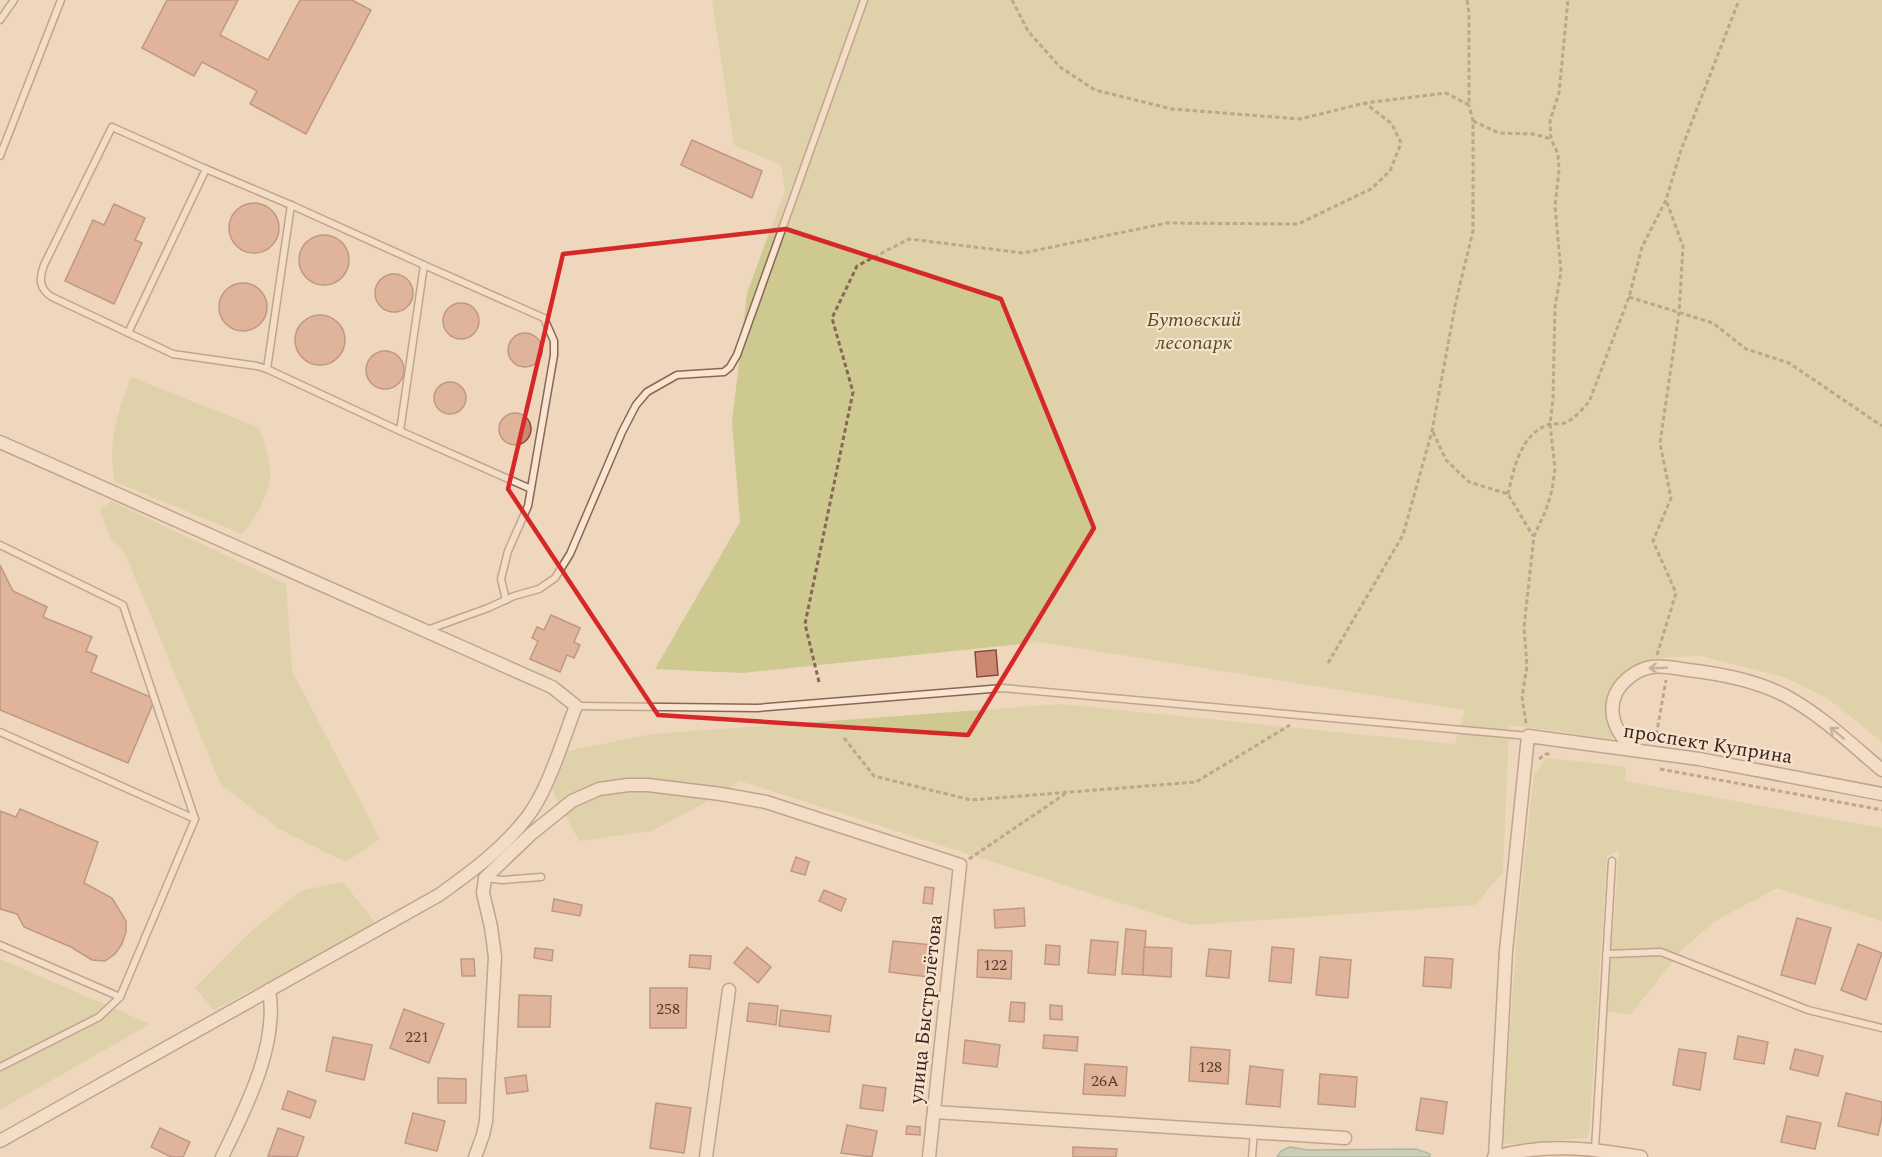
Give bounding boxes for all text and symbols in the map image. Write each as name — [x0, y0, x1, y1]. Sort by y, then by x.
park label: Бутовский лесопарк — [1147, 305, 1242, 358]
one-way arrow — [1649, 662, 1668, 673]
street label: проспект Куприна — [1621, 716, 1795, 772]
one-way arrow — [1830, 726, 1845, 740]
street label: улица Быстролётова — [901, 913, 951, 1106]
house number: 122 — [983, 953, 1007, 977]
house number: 258 — [656, 997, 680, 1021]
house number: 221 — [405, 1025, 429, 1049]
house number: 128 — [1198, 1055, 1222, 1079]
house number: 26А — [1091, 1069, 1119, 1093]

